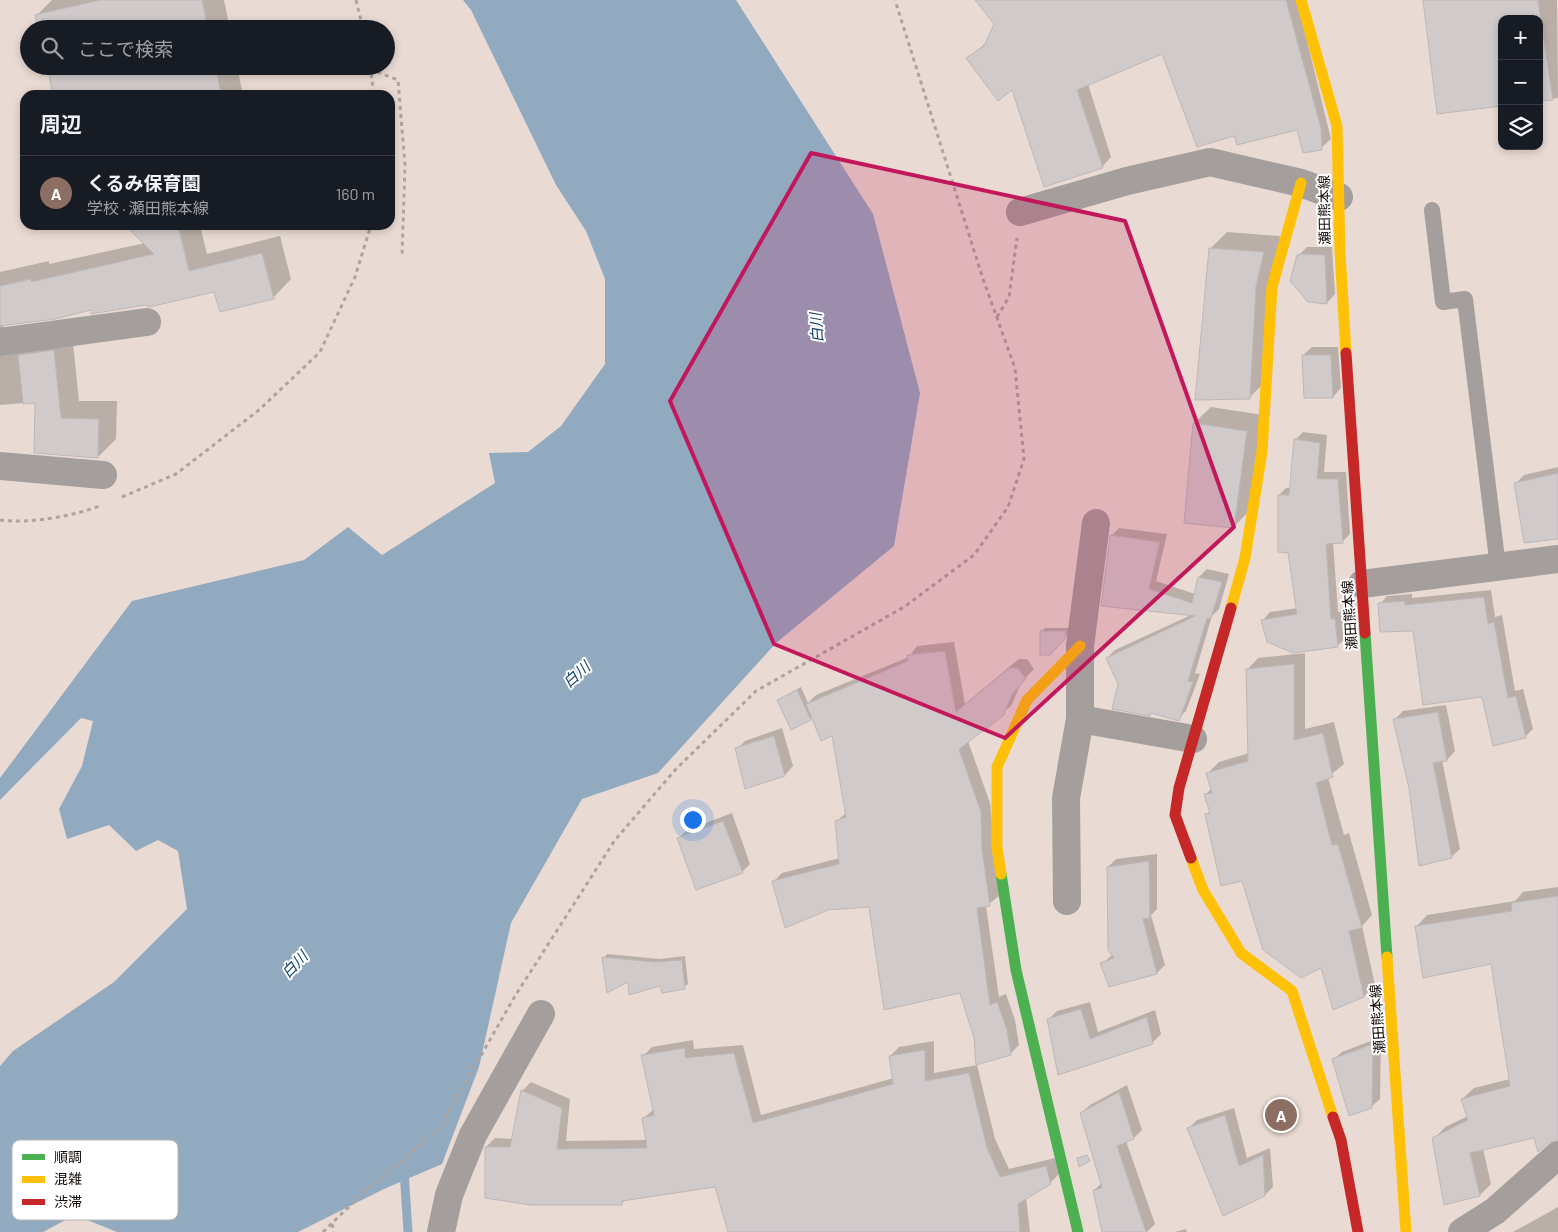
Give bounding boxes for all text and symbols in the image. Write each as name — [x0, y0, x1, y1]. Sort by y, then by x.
map controls — [1498, 15, 1543, 150]
button: + — [1498, 15, 1543, 60]
search box — [20, 20, 395, 75]
icon: search — [38, 34, 66, 62]
text: ここで検索 — [78, 37, 173, 60]
button: − — [1498, 60, 1543, 105]
button: layers — [1498, 105, 1543, 150]
text: 周辺 — [40, 111, 82, 136]
text: くるみ保育園 — [87, 171, 201, 194]
street label: 瀬田熊本線 — [1315, 175, 1333, 245]
text: A — [51, 184, 61, 203]
text: 160 m — [336, 184, 375, 203]
text: 学校 · 瀬田熊本線 — [87, 198, 209, 217]
water label: 白川 — [806, 310, 826, 344]
street label: 瀬田熊本線 — [1338, 579, 1360, 651]
water label: 白川 — [559, 656, 595, 691]
your location — [680, 807, 706, 833]
water label: 白川 — [277, 946, 312, 981]
street label: 瀬田熊本線 — [1366, 983, 1388, 1055]
pin: A — [1265, 1096, 1297, 1134]
legend — [12, 1140, 178, 1220]
text: 順調 — [54, 1148, 82, 1165]
text: 混雑 — [54, 1170, 82, 1187]
text: 渋滞 — [54, 1193, 82, 1210]

